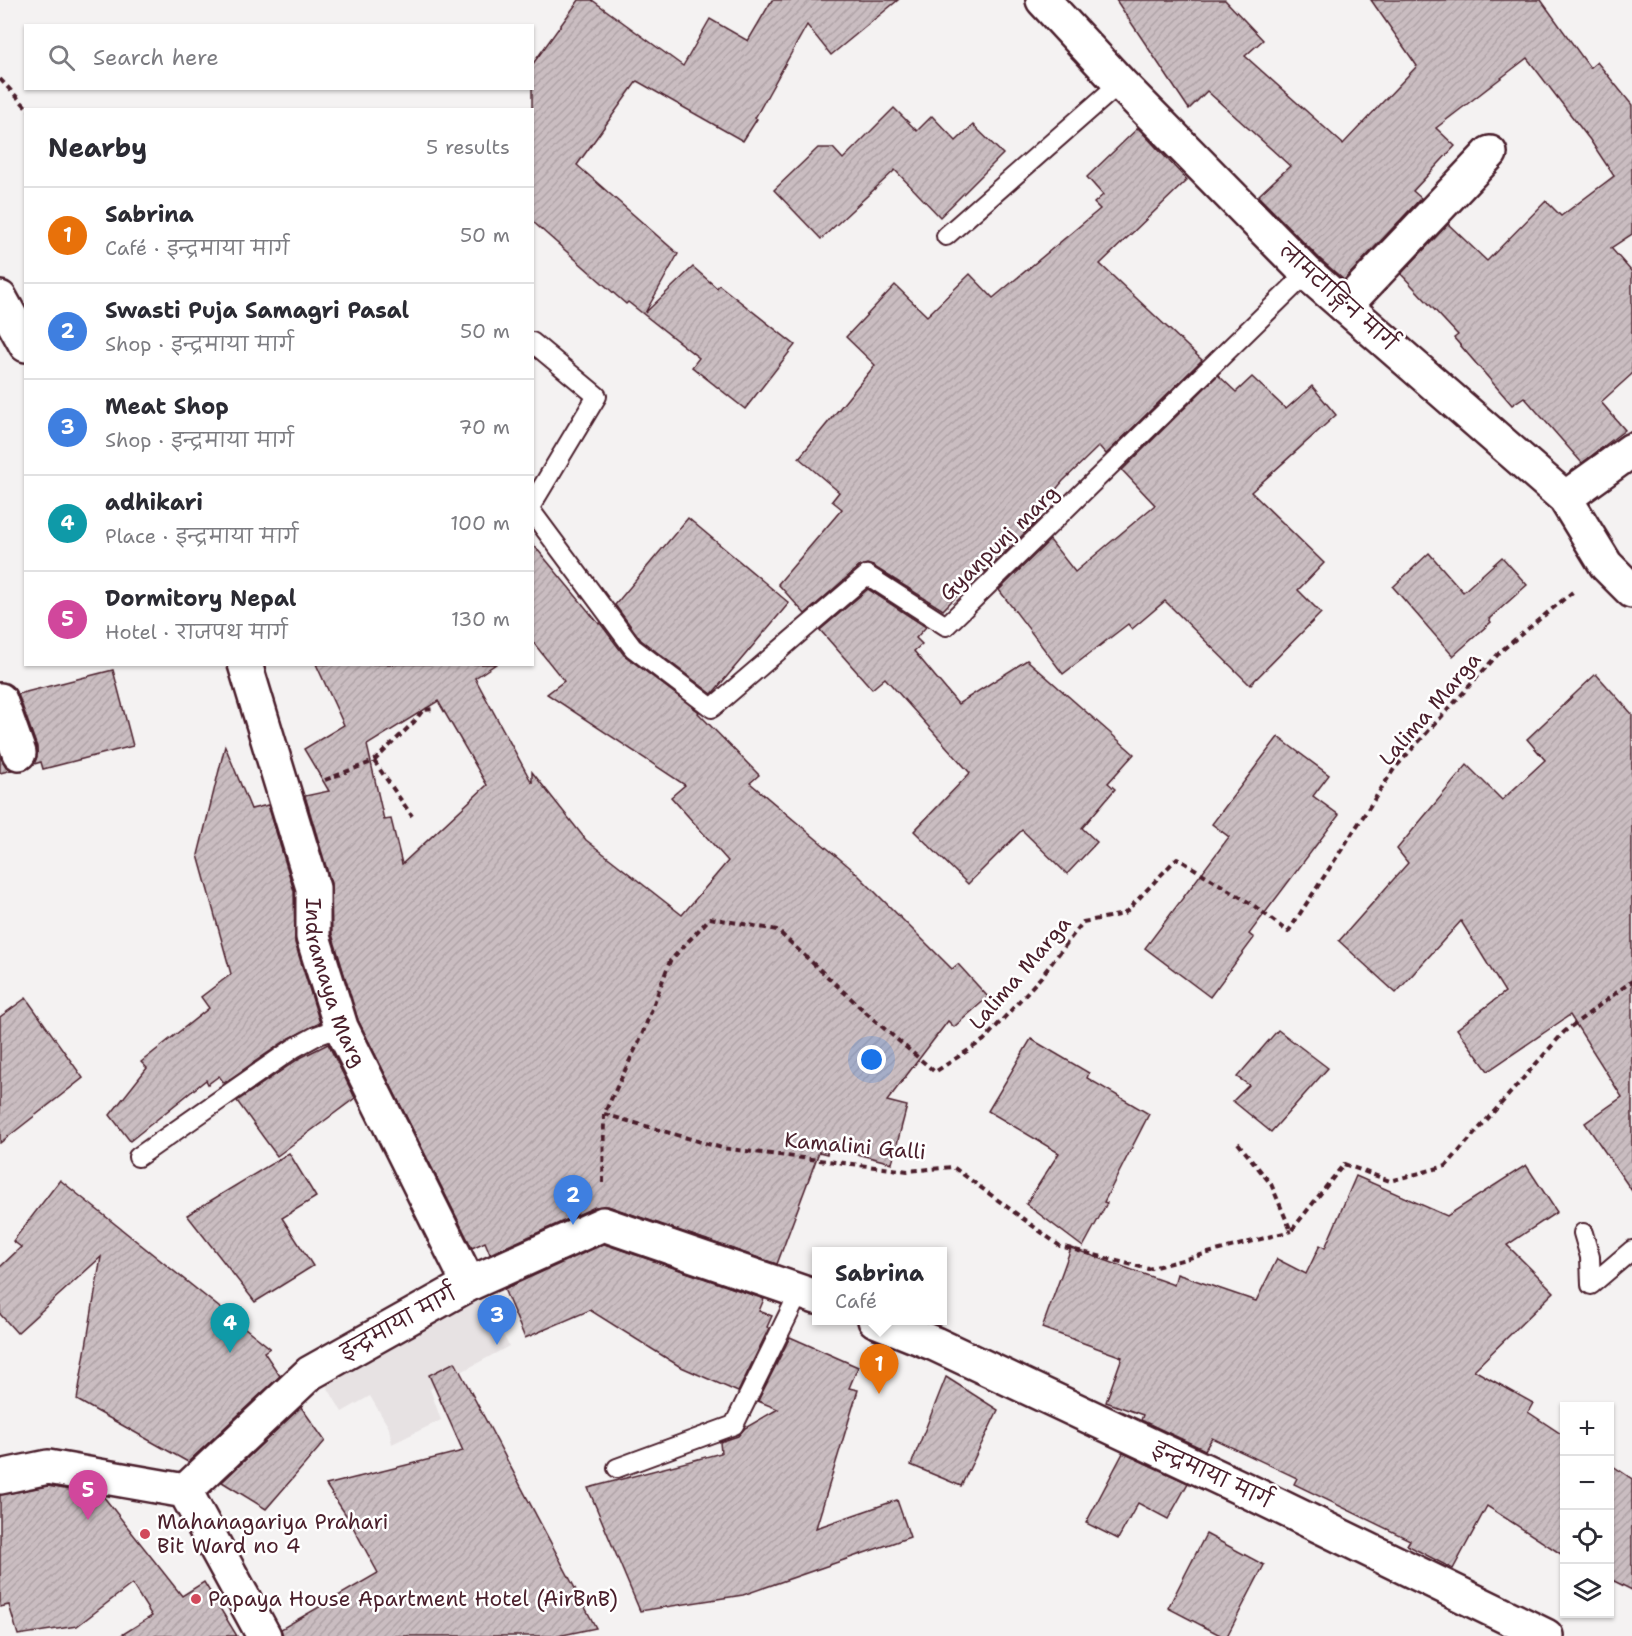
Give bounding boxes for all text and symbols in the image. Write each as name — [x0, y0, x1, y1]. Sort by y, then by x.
search box — [24, 24, 534, 90]
icon: search — [45, 41, 78, 74]
text: Search here — [93, 43, 219, 72]
text: Nearby — [48, 130, 147, 165]
text: 5 results — [426, 134, 510, 160]
text: Sabrina — [105, 200, 194, 229]
text: 1 — [63, 222, 72, 248]
text: 50 m — [460, 222, 510, 248]
text: Café · इन्द्रमाया मार्ग — [105, 235, 289, 261]
street label: लामटाङ्गिन मार्ग — [1272, 235, 1405, 359]
text: Swasti Puja Samagri Pasal — [105, 296, 409, 325]
text: 2 — [61, 318, 75, 344]
text: 50 m — [460, 318, 510, 344]
text: Shop · इन्द्रमाया मार्ग — [105, 331, 294, 357]
text: Meat Shop — [105, 392, 229, 421]
text: 3 — [61, 414, 75, 440]
text: 70 m — [458, 414, 510, 440]
text: Shop · इन्द्रमाया मार्ग — [105, 427, 294, 453]
street label: Gyanpunj marg — [933, 479, 1065, 607]
text: adhikari — [105, 488, 203, 517]
text: 4 — [61, 510, 75, 536]
text: 100 m — [450, 510, 510, 536]
text: Place · इन्द्रमाया मार्ग — [105, 523, 298, 549]
text: Dormitory Nepal — [105, 584, 296, 613]
text: 5 — [61, 606, 74, 632]
text: 130 m — [451, 606, 510, 632]
text: Hotel · राजपथ मार्ग — [105, 619, 288, 645]
street label: Lalima Marga — [1373, 646, 1487, 772]
street label: Indramaya Marg — [299, 898, 373, 1072]
street label: Lalima Marga — [963, 910, 1077, 1036]
your location — [857, 1045, 886, 1074]
street label: Kamalini Galli — [783, 1126, 927, 1166]
pin: 2 — [554, 1176, 592, 1225]
popup — [812, 1247, 947, 1325]
text: Sabrina — [835, 1259, 924, 1288]
street label: इन्द्रमाया मार्ग — [334, 1277, 462, 1367]
text: Café — [835, 1288, 877, 1314]
pin: 3 — [478, 1296, 516, 1345]
pin: 4 — [210, 1304, 250, 1353]
pin: 1 — [860, 1344, 898, 1394]
map controls — [1560, 1402, 1614, 1618]
button: + — [1560, 1402, 1614, 1456]
street label: इन्द्रमाया मार्ग — [1148, 1433, 1278, 1516]
button: − — [1560, 1456, 1614, 1510]
pin: 5 — [68, 1470, 107, 1520]
place label: Mahanagariya Prahari Bit Ward no 4 — [157, 1508, 389, 1560]
button: locate — [1560, 1510, 1614, 1564]
marker: Mahanagariya Prahari Bit Ward no 4 — [138, 1527, 152, 1541]
button: layers — [1560, 1564, 1614, 1618]
place label: Papaya House Apartment Hotel (AirBnB) — [208, 1585, 618, 1613]
marker: Papaya House Apartment Hotel (AirBnB) — [189, 1592, 203, 1606]

